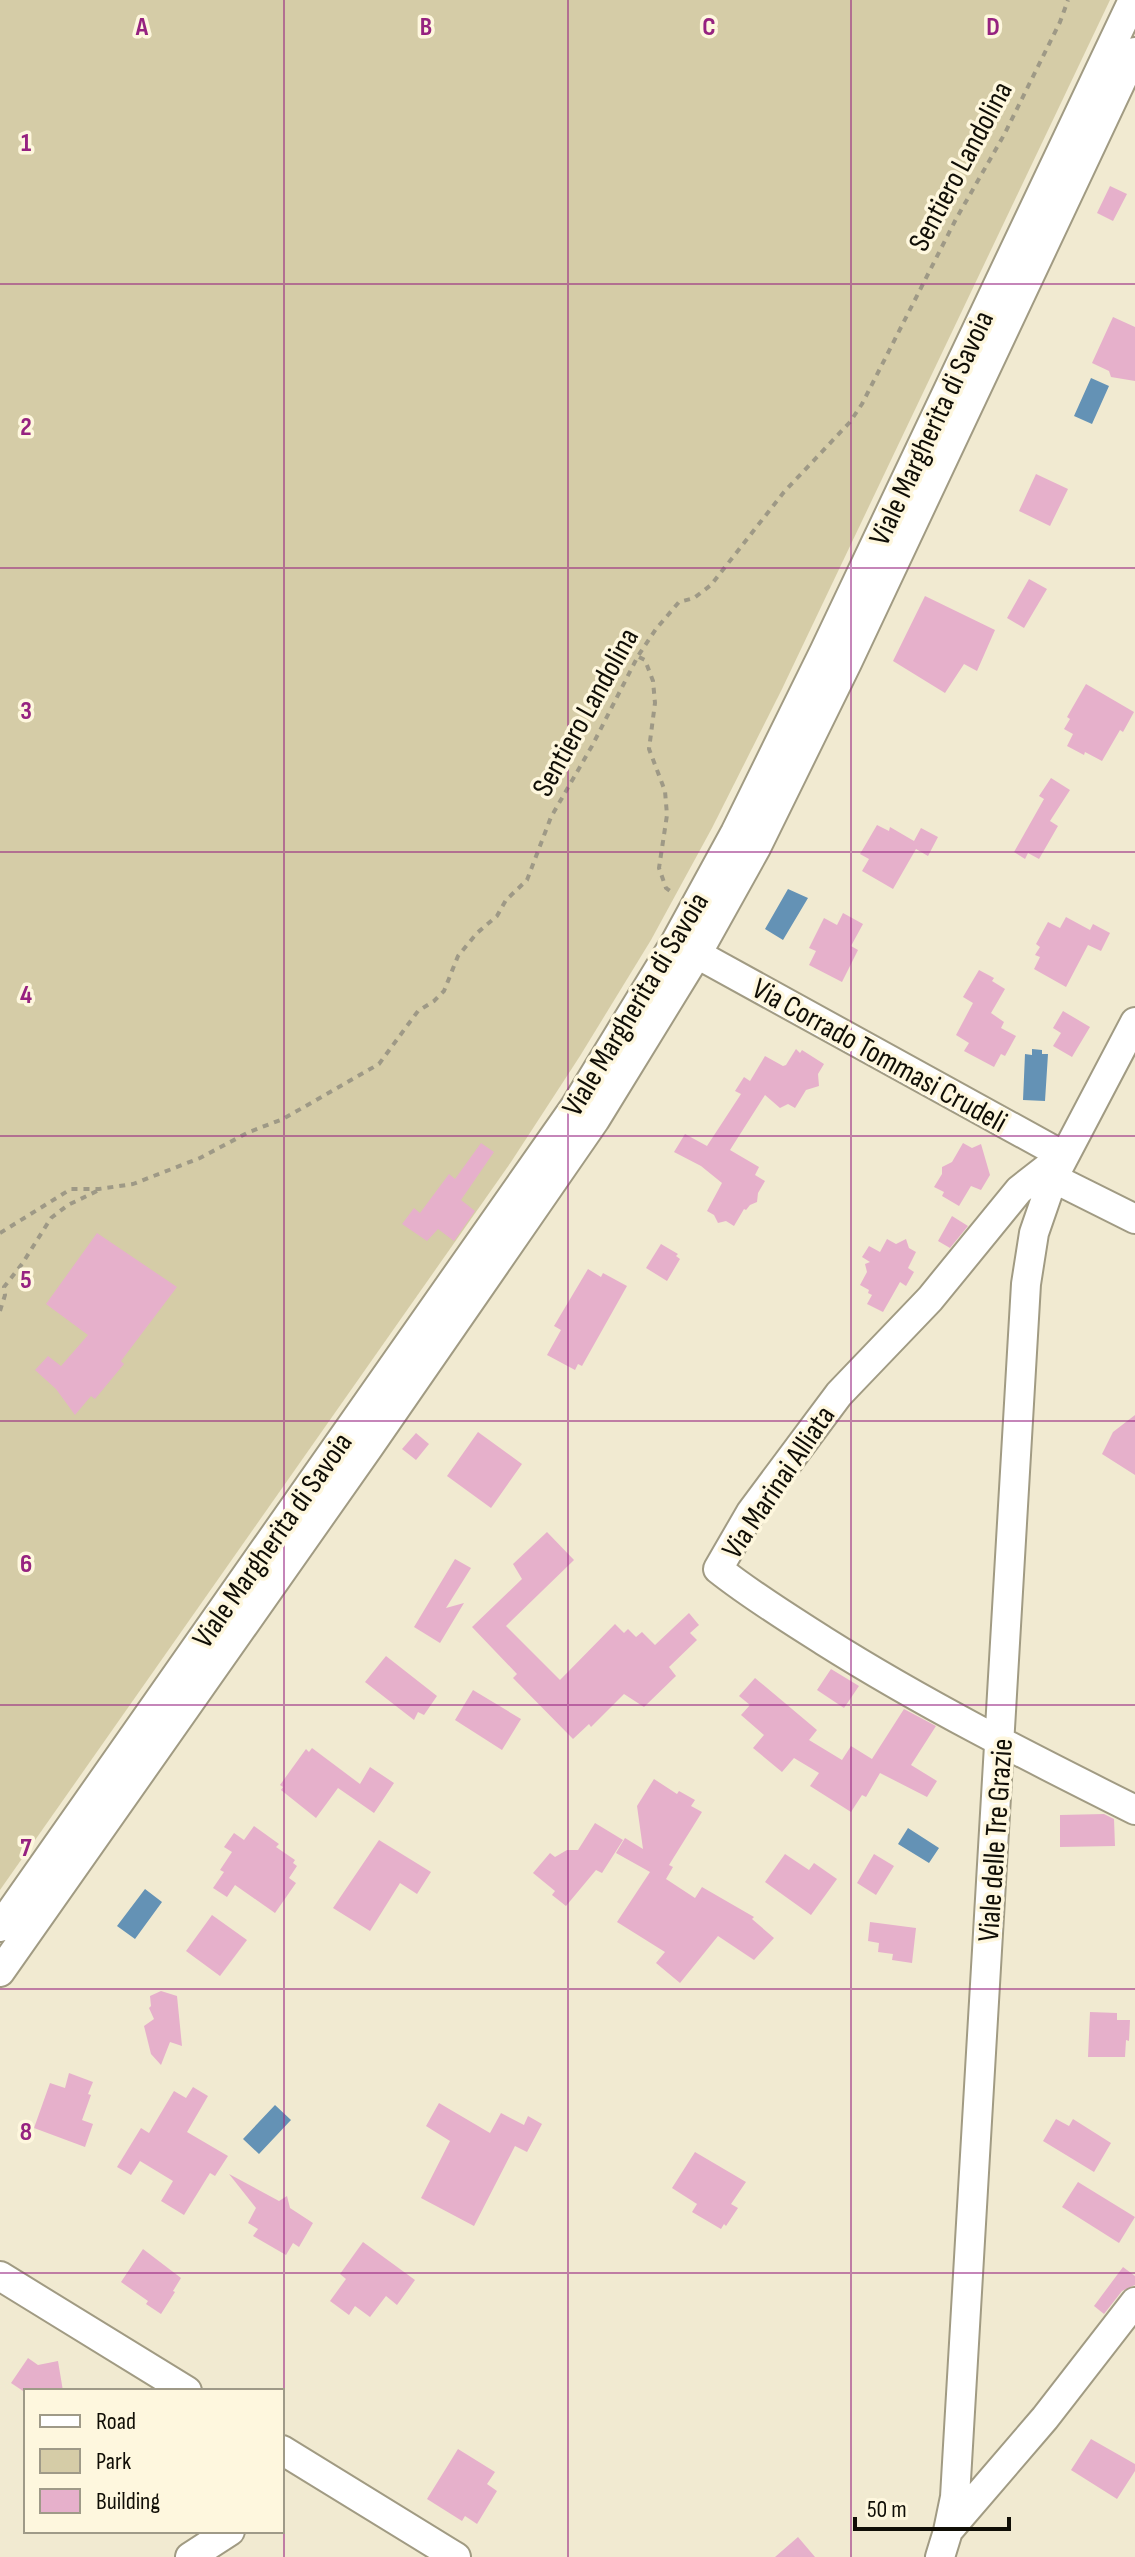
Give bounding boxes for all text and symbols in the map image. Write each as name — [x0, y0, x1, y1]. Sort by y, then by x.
text: A — [135, 12, 149, 43]
text: B — [420, 12, 432, 43]
text: C — [702, 12, 716, 43]
text: D — [986, 12, 1000, 43]
street label: Sentiero Landolina — [901, 76, 1021, 257]
text: 1 — [21, 128, 31, 159]
street label: Viale Margherita di Savoia — [862, 305, 1002, 551]
text: 2 — [20, 412, 32, 443]
street label: Sentiero Landolina — [525, 622, 647, 803]
text: 3 — [20, 696, 32, 727]
street label: Viale Margherita di Savoia — [555, 886, 717, 1123]
street label: Via Corrado Tommasi Crudeli — [746, 971, 1013, 1141]
text: 4 — [20, 980, 32, 1011]
text: 5 — [20, 1265, 32, 1296]
street label: Via Marinai Alliata — [715, 1399, 843, 1566]
street label: Viale Margherita di Savoia — [185, 1426, 361, 1655]
text: 6 — [20, 1549, 32, 1580]
street label: Viale delle Tre Grazie — [971, 1737, 1021, 1943]
text: 7 — [20, 1833, 32, 1864]
text: 8 — [20, 2117, 32, 2148]
legend — [24, 2389, 284, 2533]
text: Road — [96, 2407, 136, 2436]
text: Park — [96, 2447, 131, 2476]
scale bar — [855, 2481, 1009, 2531]
text: Building — [96, 2487, 160, 2516]
text: 50 m — [867, 2495, 907, 2524]

